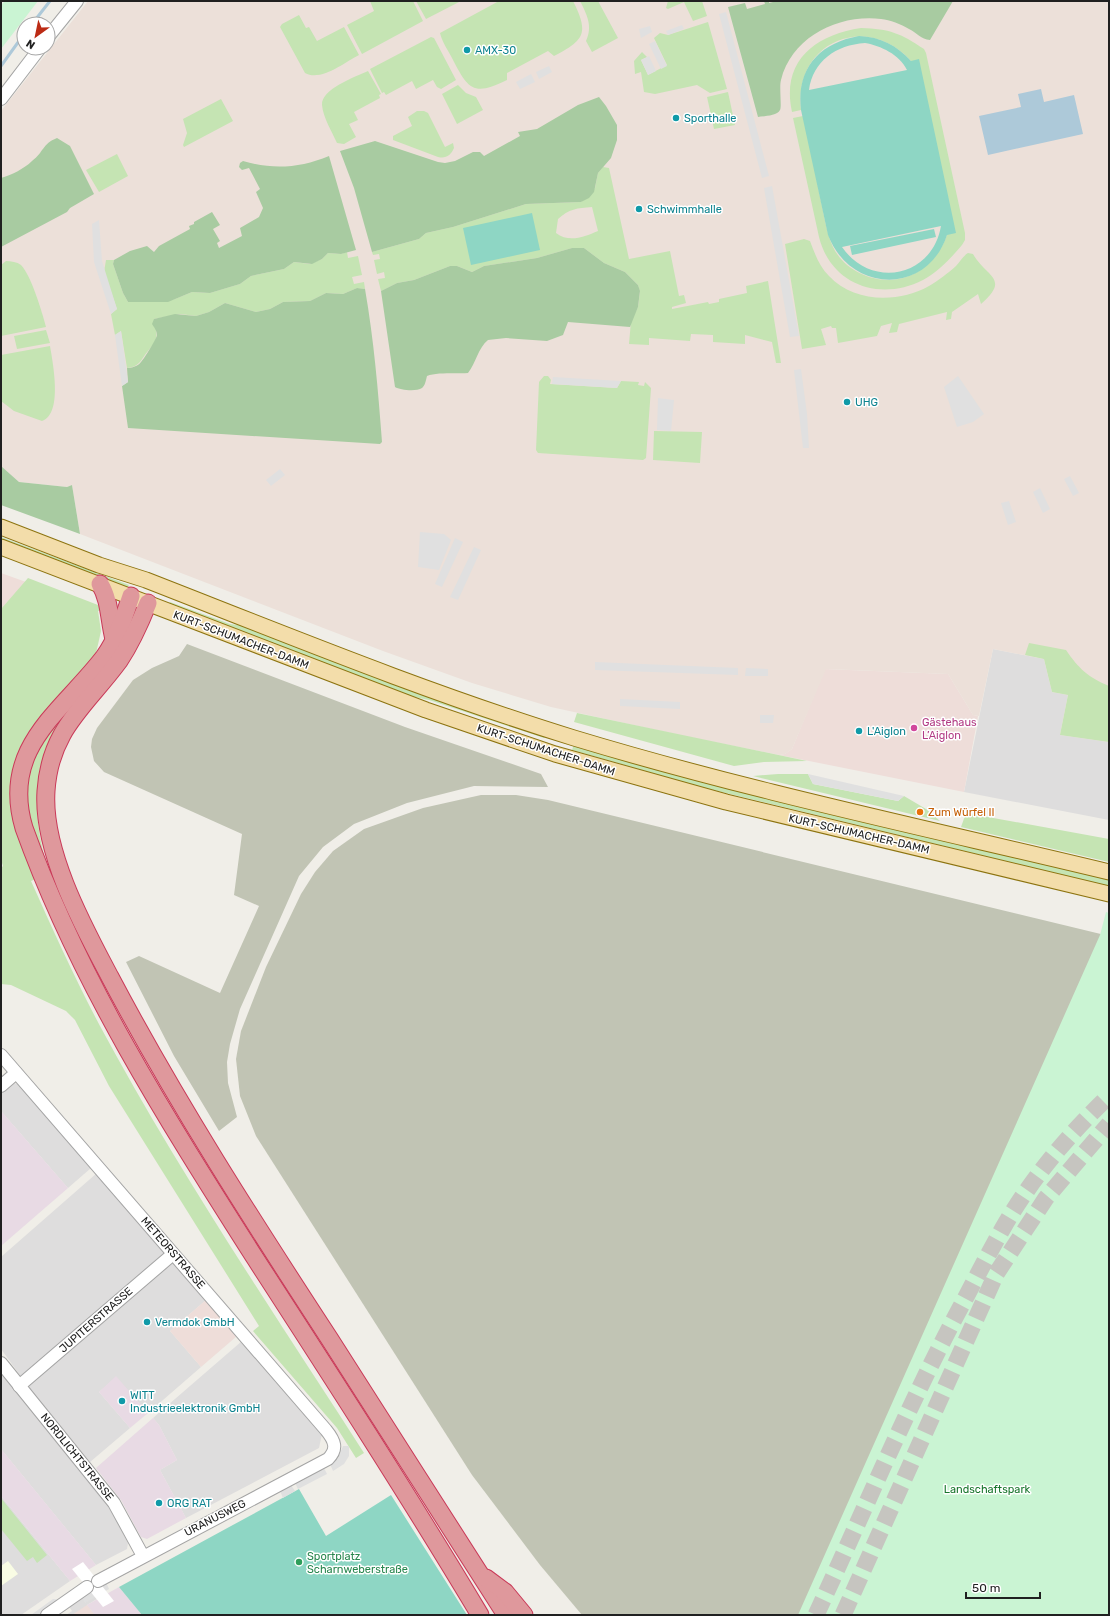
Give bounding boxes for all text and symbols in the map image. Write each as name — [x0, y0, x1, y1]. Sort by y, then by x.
north arrow — [16, 16, 56, 56]
text: N — [24, 36, 38, 52]
place label: AMX-30 — [475, 44, 516, 57]
marker: AMX-30 — [462, 45, 472, 55]
place label: Sporthalle — [684, 112, 736, 125]
marker: Sporthalle — [671, 113, 681, 123]
place label: Schwimmhalle — [647, 203, 722, 216]
marker: Schwimmhalle — [634, 204, 644, 214]
place label: UHG — [855, 396, 878, 409]
marker: UHG — [842, 397, 852, 407]
street label: KURT-SCHUMACHER-DAMM — [171, 608, 311, 672]
place label: Gästehaus L’Aiglon — [922, 716, 977, 742]
street label: KURT-SCHUMACHER-DAMM — [475, 722, 617, 778]
marker: Gästehaus L’Aiglon — [909, 723, 919, 733]
place label: L'Aiglon — [867, 725, 906, 738]
marker: L'Aiglon — [854, 726, 864, 736]
place label: Zum Würfel II — [928, 806, 995, 819]
marker: Zum Würfel II — [915, 807, 925, 817]
street label: KURT-SCHUMACHER-DAMM — [787, 811, 931, 857]
street label: METEORSTRASSE — [138, 1214, 208, 1292]
street label: JUPITERSTRASSE — [57, 1284, 136, 1355]
place label: Vermdok GmbH — [155, 1316, 235, 1329]
marker: Vermdok GmbH — [142, 1317, 152, 1327]
place label: WITT Industrieelektronik GmbH — [130, 1389, 260, 1415]
marker: WITT Industrieelektronik GmbH — [117, 1396, 127, 1406]
street label: NORDLICHTSTRASSE — [38, 1411, 116, 1504]
park label: Landschaftspark — [944, 1483, 1031, 1496]
place label: ORG RAT — [167, 1497, 213, 1510]
street label: URANUSWEG — [182, 1497, 248, 1539]
marker: ORG RAT — [154, 1498, 164, 1508]
place label: Sportplatz Scharnweberstraße — [307, 1550, 408, 1576]
marker: Sportplatz Scharnweberstraße — [294, 1557, 304, 1567]
scale bar — [966, 1574, 1040, 1600]
text: 50 m — [972, 1581, 1000, 1595]

